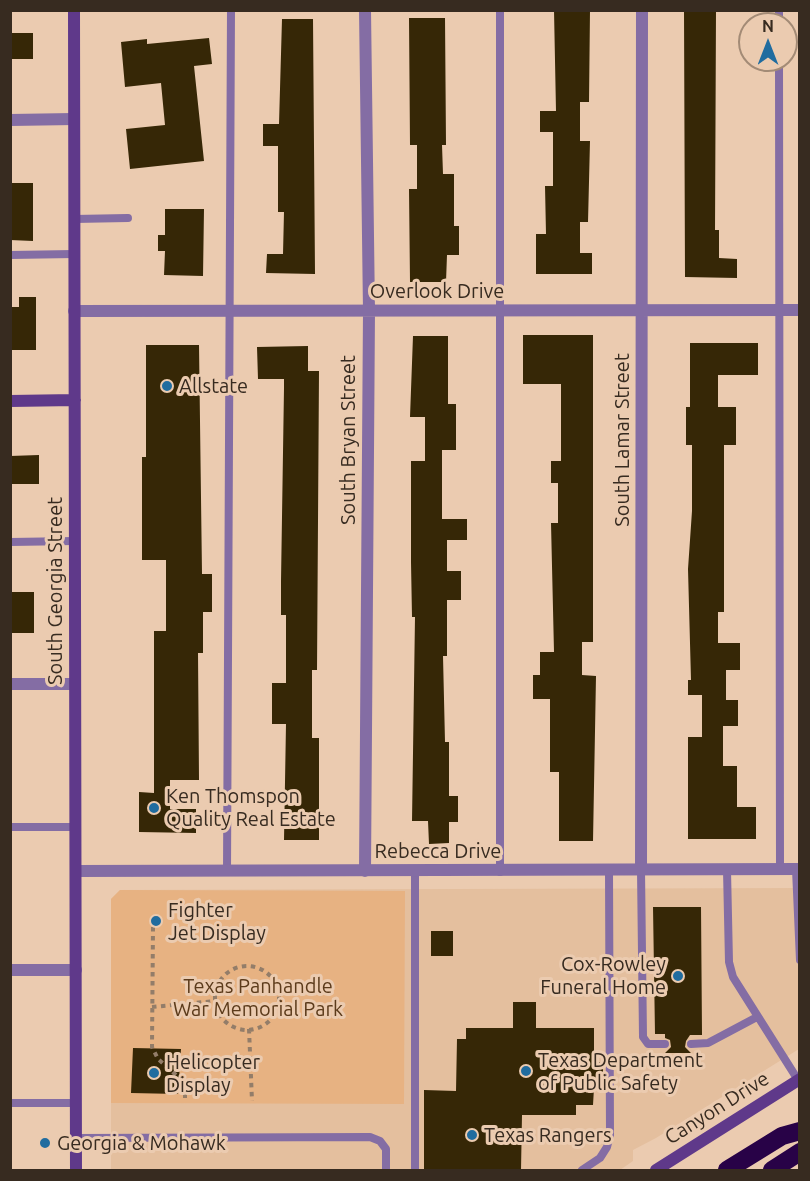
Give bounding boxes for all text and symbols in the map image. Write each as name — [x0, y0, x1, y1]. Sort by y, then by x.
north arrow — [738, 12, 798, 72]
text: N — [762, 17, 774, 35]
street label: Overlook Drive — [370, 279, 504, 303]
street label: South Lamar Street — [610, 353, 634, 527]
street label: South Bryan Street — [336, 355, 360, 525]
place label: Allstate — [179, 374, 248, 398]
marker: Allstate — [160, 379, 174, 393]
street label: South Georgia Street — [43, 497, 67, 685]
place label: Ken Thomspon Quality Real Estate — [166, 784, 336, 831]
marker: Ken Thomspon Quality Real Estate — [147, 801, 161, 815]
street label: Rebecca Drive — [375, 839, 501, 863]
place label: Fighter Jet Display — [168, 898, 266, 945]
marker: Fighter Jet Display — [149, 914, 163, 928]
place label: Cox-Rowley Funeral Home — [540, 952, 666, 999]
marker: Cox-Rowley Funeral Home — [671, 969, 685, 983]
park label: Texas Panhandle War Memorial Park — [173, 974, 343, 1021]
place label: Texas Department of Public Safety — [538, 1048, 703, 1095]
place label: Helicopter Display — [166, 1050, 260, 1097]
marker: Texas Department of Public Safety — [519, 1064, 533, 1078]
marker: Helicopter Display — [147, 1066, 161, 1080]
street label: Canyon Drive — [660, 1066, 774, 1150]
place label: Texas Rangers — [484, 1123, 612, 1147]
marker: Texas Rangers — [465, 1128, 479, 1142]
place label: Georgia & Mohawk — [57, 1131, 226, 1155]
marker: Georgia & Mohawk — [38, 1136, 52, 1150]

